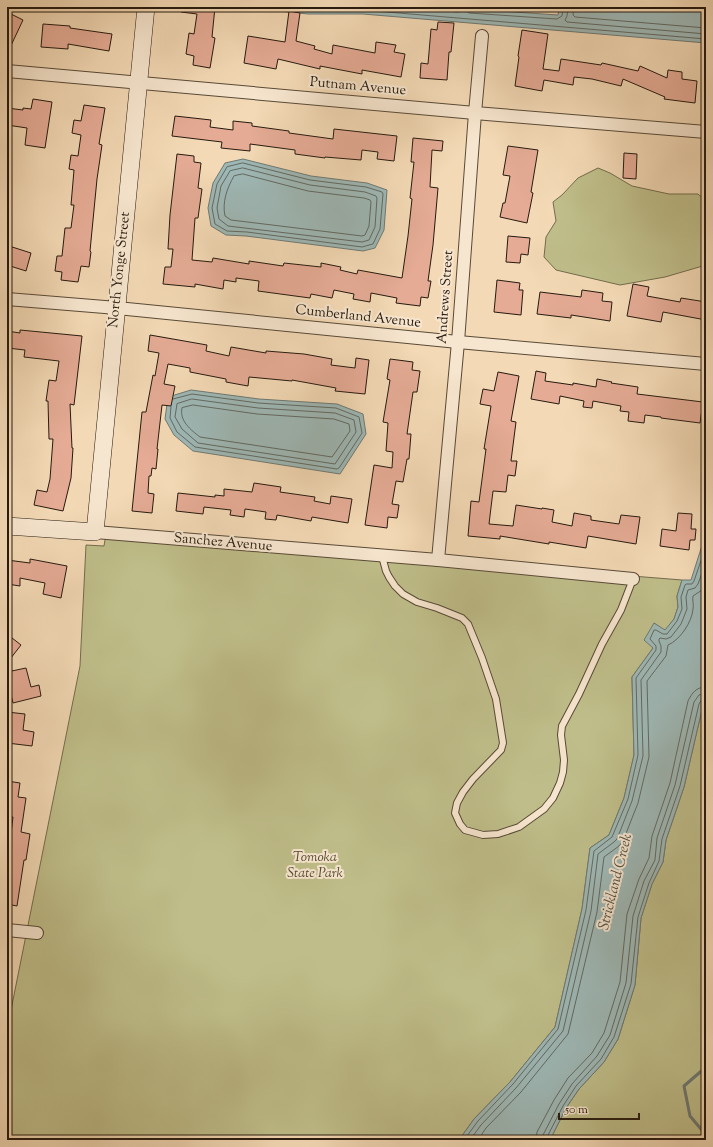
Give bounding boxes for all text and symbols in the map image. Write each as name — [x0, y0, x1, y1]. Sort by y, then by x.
street label: Putnam Avenue — [309, 73, 407, 101]
street label: North Yonge Street — [104, 211, 136, 329]
street label: Andrews Street — [433, 249, 459, 345]
street label: Cumberland Avenue — [294, 300, 422, 334]
street label: Sanchez Avenue — [173, 529, 273, 557]
water label: Strickland Creek — [594, 832, 638, 932]
park label: Tomoka State Park — [287, 848, 343, 884]
scale bar — [559, 1095, 639, 1121]
text: 50 m — [564, 1101, 588, 1119]

